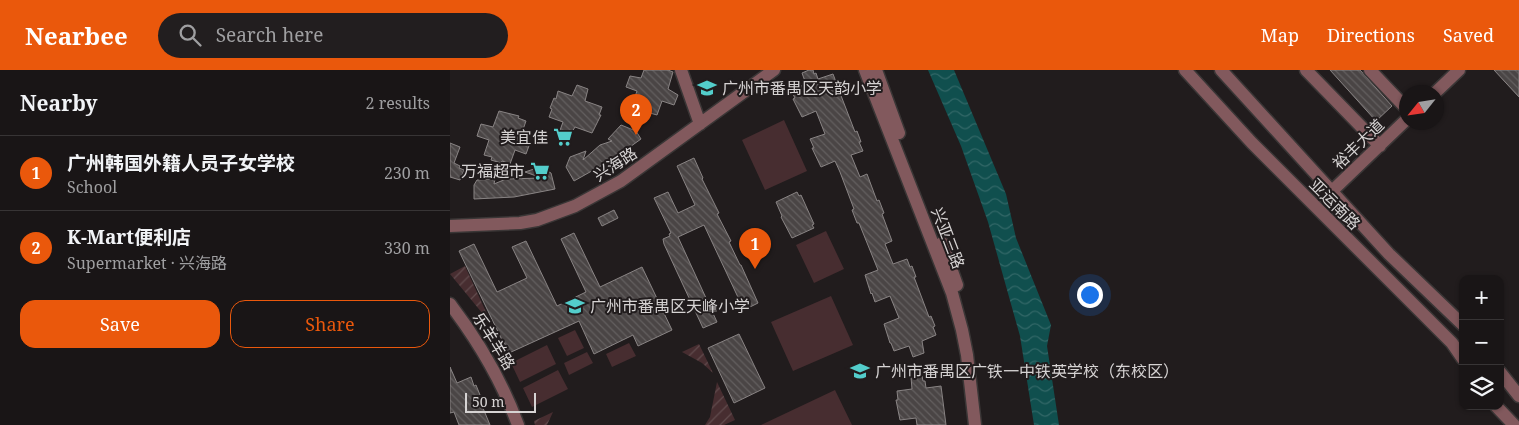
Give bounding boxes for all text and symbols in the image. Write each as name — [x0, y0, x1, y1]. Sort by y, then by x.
search box — [158, 13, 508, 58]
text: Nearbee — [25, 19, 128, 52]
icon: search — [176, 21, 204, 49]
text: Search here — [216, 22, 323, 48]
text: Map — [1261, 23, 1299, 47]
text: Directions — [1327, 23, 1415, 47]
text: Saved — [1443, 23, 1494, 47]
school or university icon: 广州市番禺区天韵小学 — [696, 77, 718, 99]
place label: 广州市番禺区天韵小学 — [722, 77, 882, 99]
north arrow — [1399, 85, 1444, 130]
text: Nearby — [20, 89, 98, 117]
text: 2 results — [366, 92, 430, 114]
pin: 2 — [620, 94, 652, 135]
street label: 裕丰大道 — [1327, 114, 1389, 174]
place label: 美宜佳 — [500, 126, 548, 148]
supermarket icon: 美宜佳 — [552, 126, 574, 148]
street label: 兴海路 — [589, 142, 641, 186]
text: 广州韩国外籍人员子女学校 — [67, 150, 295, 176]
place label: 万福超市 — [461, 160, 525, 182]
supermarket icon: 万福超市 — [529, 160, 551, 182]
text: 1 — [31, 162, 41, 184]
text: 230 m — [384, 162, 430, 184]
street label: 亚运南路 — [1305, 174, 1365, 234]
text: School — [67, 176, 117, 198]
street label: 兴亚三路 — [926, 204, 970, 272]
text: K-Mart便利店 — [67, 224, 191, 250]
pin: 1 — [739, 228, 771, 269]
text: 2 — [31, 237, 41, 259]
text: 330 m — [384, 237, 430, 259]
text: Supermarket · 兴海路 — [67, 252, 227, 274]
map controls — [1459, 275, 1504, 410]
button: + — [1459, 275, 1504, 320]
your location — [1077, 282, 1103, 308]
school or university icon: 广州市番禺区天峰小学 — [564, 295, 586, 317]
place label: 广州市番禺区天峰小学 — [590, 295, 750, 317]
button: Save — [20, 300, 220, 348]
button: Share — [230, 300, 430, 348]
street label: 乐羊羊路 — [468, 308, 520, 374]
button: − — [1459, 320, 1504, 365]
school or university icon: 广州市番禺区广铁一中铁英学校（东校区） — [849, 360, 871, 382]
place label: 广州市番禺区广铁一中铁英学校（东校区） — [875, 360, 1179, 382]
button: layers — [1459, 365, 1504, 410]
scale bar — [465, 390, 536, 413]
text: 50 m — [472, 392, 505, 411]

